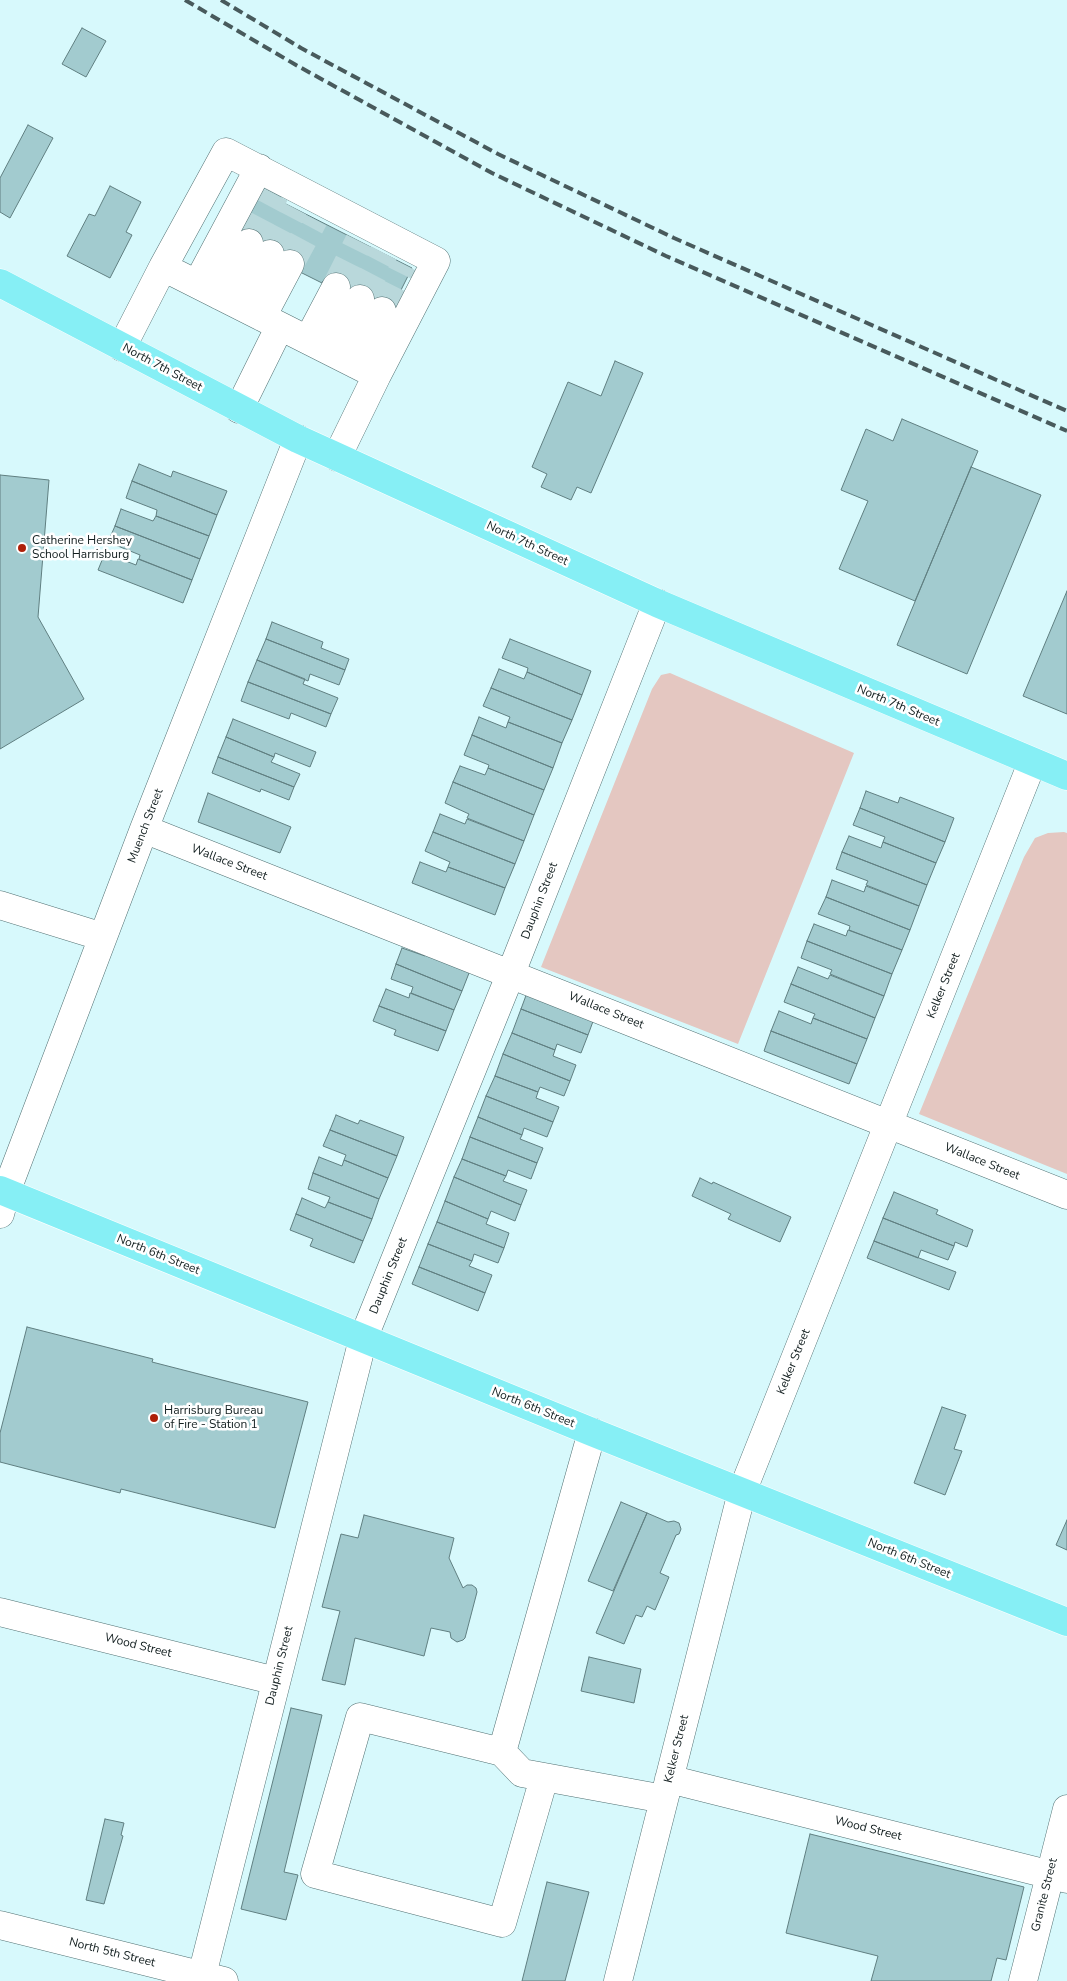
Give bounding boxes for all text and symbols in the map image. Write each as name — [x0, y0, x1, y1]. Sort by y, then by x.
street label: North 7th Street — [120, 341, 204, 395]
street label: North 7th Street — [484, 519, 570, 569]
place label: Catherine Hershey School Harrisburg — [32, 534, 132, 562]
marker: Catherine Hershey School Harrisburg — [16, 542, 28, 554]
street label: North 7th Street — [855, 682, 941, 730]
street label: Muench Street — [125, 787, 167, 865]
street label: Wallace Street — [189, 842, 269, 884]
street label: Dauphin Street — [519, 861, 561, 941]
street label: Kelker Street — [924, 951, 964, 1021]
street label: Wallace Street — [566, 989, 646, 1033]
street label: Wallace Street — [942, 1140, 1022, 1184]
street label: North 6th Street — [114, 1232, 202, 1278]
street label: Dauphin Street — [367, 1236, 411, 1316]
street label: Kelker Street — [774, 1327, 814, 1397]
street label: North 6th Street — [489, 1385, 577, 1431]
place label: Harrisburg Bureau of Fire - Station 1 — [164, 1404, 263, 1432]
marker: Harrisburg Bureau of Fire - Station 1 — [148, 1412, 160, 1424]
street label: North 6th Street — [865, 1536, 953, 1582]
street label: Dauphin Street — [263, 1625, 297, 1707]
street label: Wood Street — [103, 1631, 173, 1661]
street label: Kelker Street — [662, 1713, 692, 1785]
street label: Wood Street — [833, 1814, 903, 1844]
street label: Granite Street — [1029, 1857, 1061, 1933]
street label: North 5th Street — [67, 1935, 157, 1971]

